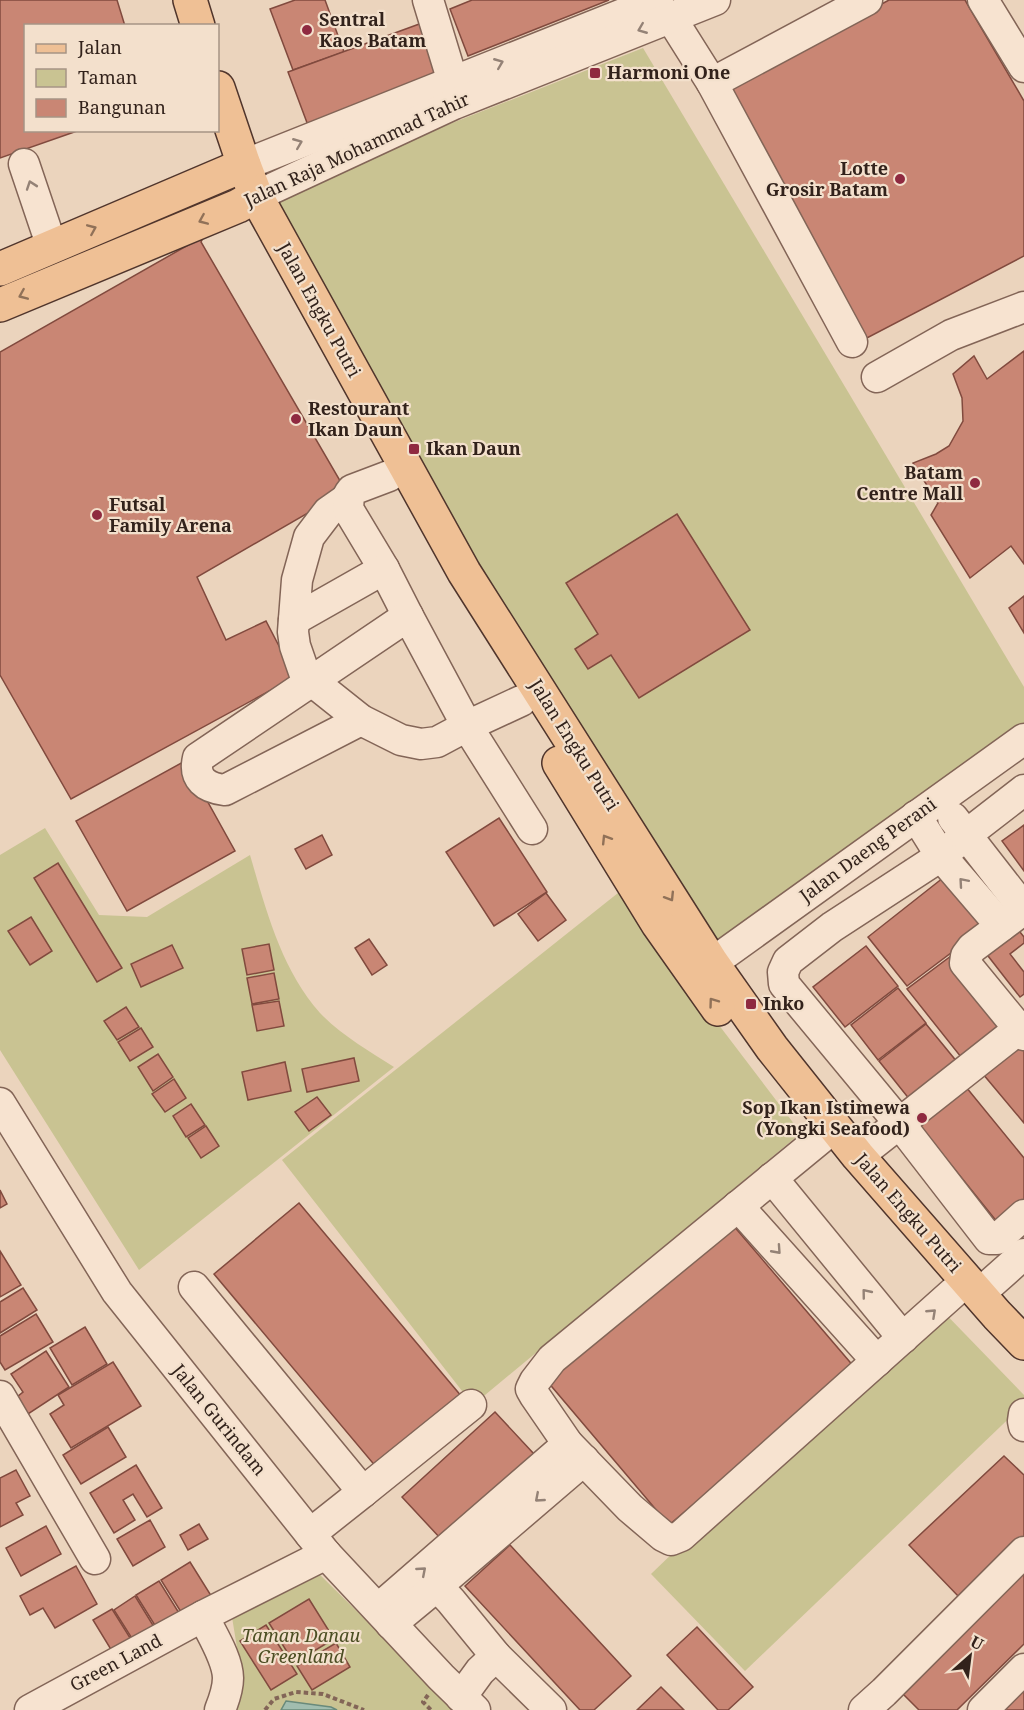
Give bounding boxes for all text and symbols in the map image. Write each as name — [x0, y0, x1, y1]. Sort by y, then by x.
place label: Sentral Kaos Batam — [319, 7, 426, 52]
one-way arrow — [637, 22, 648, 34]
marker: Sentral Kaos Batam — [300, 23, 314, 37]
legend — [24, 24, 219, 132]
text: Jalan — [77, 35, 122, 59]
one-way arrow — [492, 58, 503, 70]
place label: Harmoni One — [607, 60, 730, 84]
text: Taman — [78, 65, 138, 89]
marker: Harmoni One — [588, 66, 602, 80]
street label: Jalan Raja Mohammad Tahir — [239, 86, 473, 212]
text: Bangunan — [78, 95, 166, 119]
one-way arrow — [292, 138, 303, 150]
place label: Lotte Grosir Batam — [766, 156, 888, 201]
marker: Lotte Grosir Batam — [893, 172, 907, 186]
one-way arrow — [26, 180, 39, 191]
one-way arrow — [198, 213, 209, 225]
one-way arrow — [86, 225, 97, 237]
street label: Jalan Engku Putri — [272, 237, 367, 381]
one-way arrow — [19, 288, 30, 300]
place label: Restourant Ikan Daun — [308, 396, 409, 441]
marker: Restourant Ikan Daun — [289, 412, 303, 426]
place label: Ikan Daun — [426, 436, 521, 460]
marker: Ikan Daun — [407, 442, 421, 456]
place label: Batam Centre Mall — [856, 460, 964, 505]
marker: Batam Centre Mall — [968, 476, 982, 490]
place label: Futsal Family Arena — [109, 492, 232, 537]
marker: Futsal Family Arena — [90, 508, 104, 522]
street label: Jalan Engku Putri — [524, 673, 625, 815]
street label: Jalan Daeng Perani — [793, 791, 941, 908]
one-way arrow — [601, 835, 613, 845]
one-way arrow — [959, 878, 970, 889]
one-way arrow — [663, 890, 674, 901]
place label: Inko — [763, 991, 804, 1015]
marker: Inko — [744, 997, 758, 1011]
one-way arrow — [709, 998, 720, 1009]
place label: Sop Ikan Istimewa (Yongki Seafood) — [742, 1095, 910, 1140]
marker: Sop Ikan Istimewa (Yongki Seafood) — [915, 1111, 929, 1125]
street label: Jalan Engku Putri — [850, 1147, 967, 1277]
one-way arrow — [770, 1243, 781, 1253]
one-way arrow — [862, 1289, 873, 1300]
one-way arrow — [925, 1309, 935, 1320]
street label: Jalan Gurindam — [167, 1358, 272, 1480]
one-way arrow — [536, 1491, 546, 1502]
one-way arrow — [415, 1567, 426, 1578]
park label: Taman Danau Greenland — [242, 1623, 360, 1668]
north arrow — [940, 1626, 1000, 1686]
street label: Green Land — [65, 1628, 166, 1696]
text: U — [967, 1630, 988, 1655]

